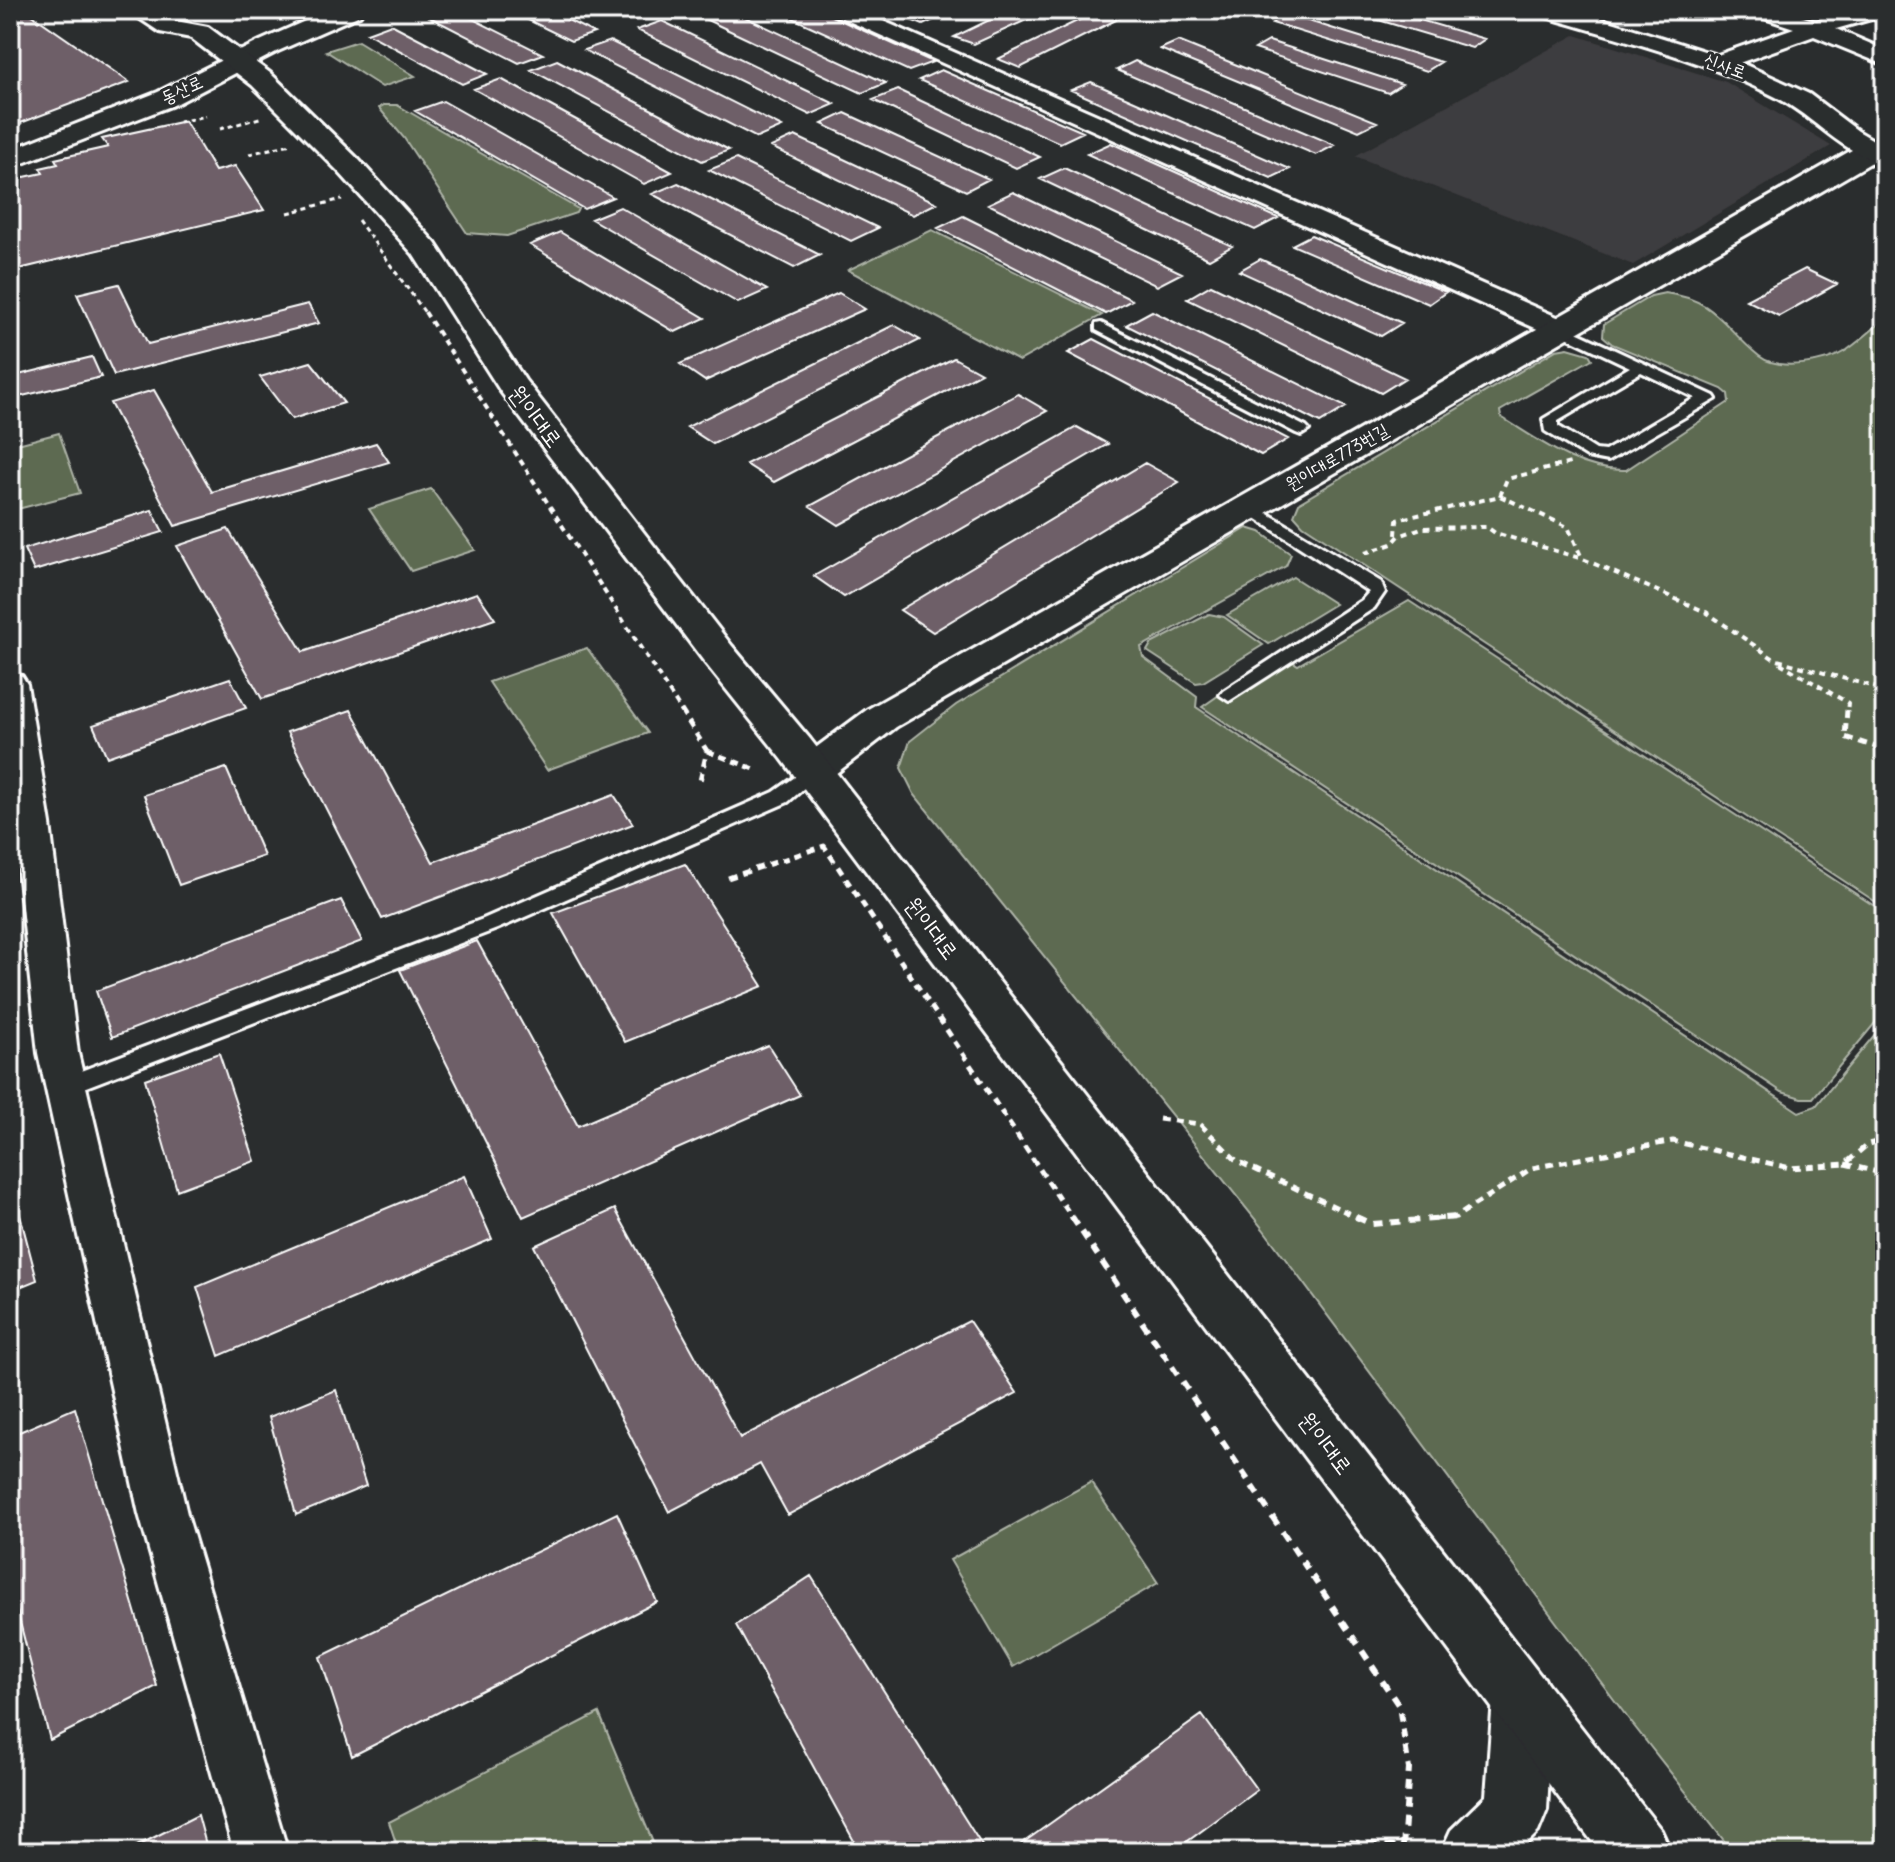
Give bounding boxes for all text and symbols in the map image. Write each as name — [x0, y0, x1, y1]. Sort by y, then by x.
street label: 신사로 — [1701, 47, 1750, 84]
street label: 동산로 — [157, 70, 206, 109]
street label: 원이대로 — [504, 379, 568, 453]
street label: 원이대로773번길 — [1281, 418, 1393, 495]
street label: 원이대로 — [900, 891, 964, 965]
street label: 원이대로 — [1294, 1406, 1358, 1480]

